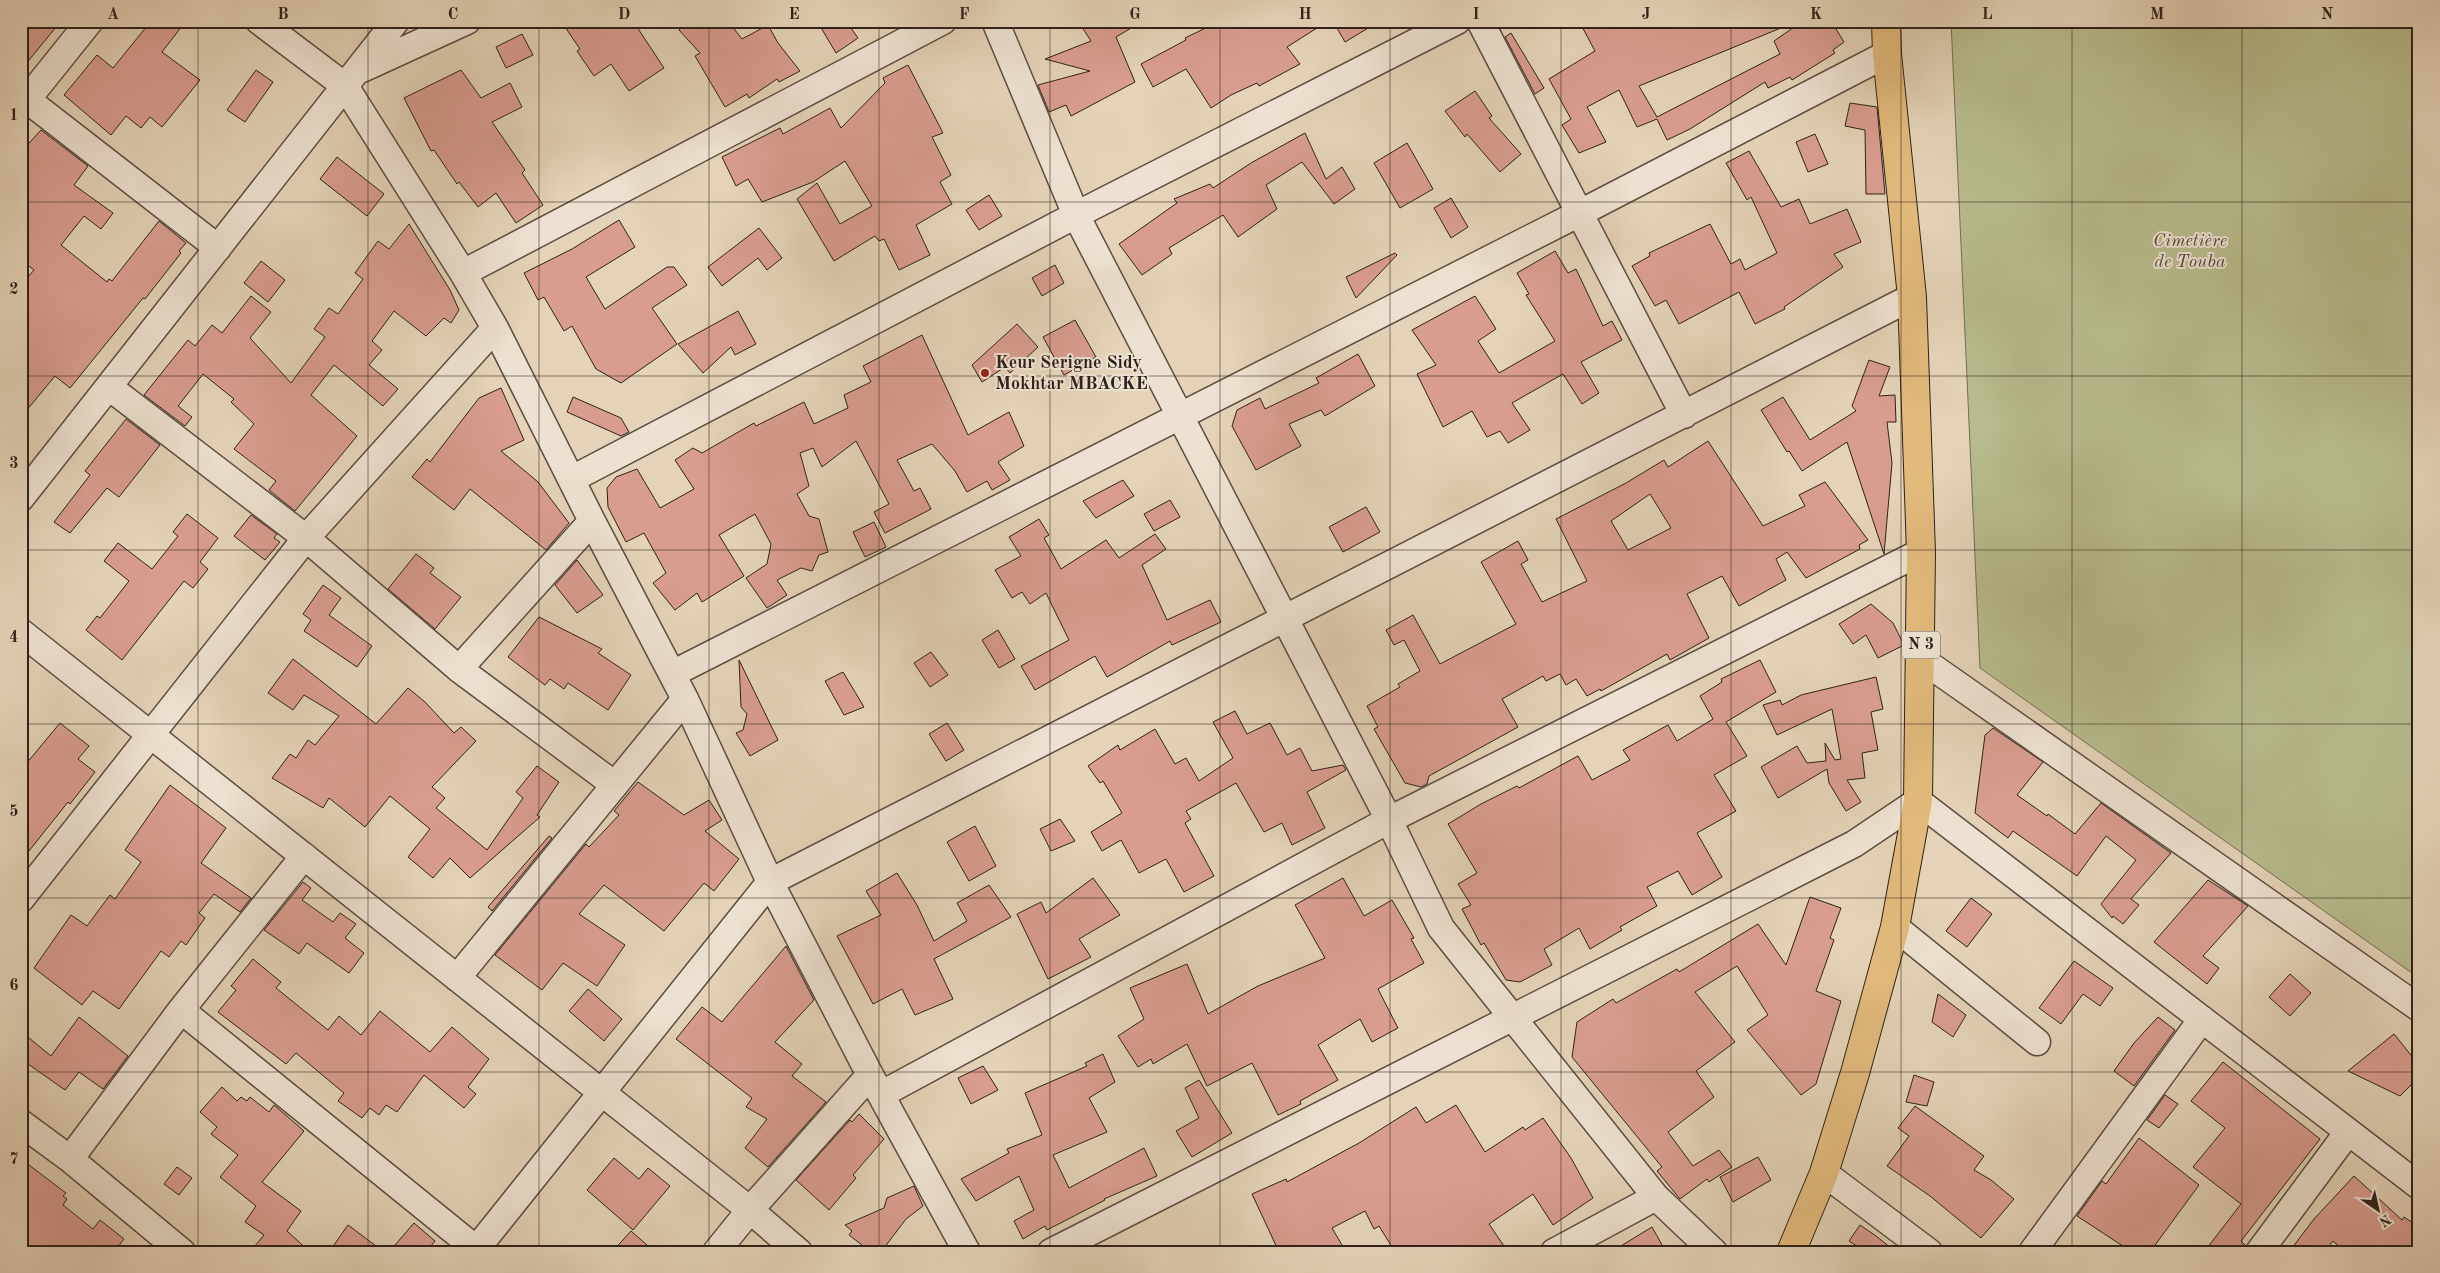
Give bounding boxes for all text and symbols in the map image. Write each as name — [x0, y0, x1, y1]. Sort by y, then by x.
text: A — [107, 7, 119, 23]
text: B — [277, 7, 289, 23]
text: C — [448, 7, 458, 23]
text: D — [618, 7, 630, 23]
text: E — [788, 7, 800, 23]
text: F — [959, 7, 970, 23]
text: G — [1129, 7, 1141, 23]
text: H — [1298, 7, 1312, 23]
text: I — [1472, 7, 1480, 23]
text: J — [1642, 7, 1651, 23]
text: K — [1810, 7, 1822, 23]
text: L — [1982, 7, 1993, 23]
text: M — [2150, 7, 2164, 23]
text: N — [2321, 7, 2334, 23]
text: 1 — [9, 108, 19, 124]
park label: Cimetière de Touba — [2153, 232, 2227, 271]
text: 2 — [9, 282, 19, 298]
place label: Keur Serigne Sidy Mokhtar MBACKE — [995, 354, 1148, 393]
marker: Keur Serigne Sidy Mokhtar MBACKE — [979, 367, 991, 379]
text: 3 — [9, 456, 19, 472]
text: 4 — [9, 630, 19, 646]
road number: N 3 — [1902, 632, 1940, 658]
text: 5 — [9, 804, 19, 820]
text: 6 — [9, 978, 19, 994]
text: 7 — [9, 1152, 19, 1168]
north arrow — [2352, 1186, 2402, 1236]
text: N — [2376, 1211, 2393, 1229]

